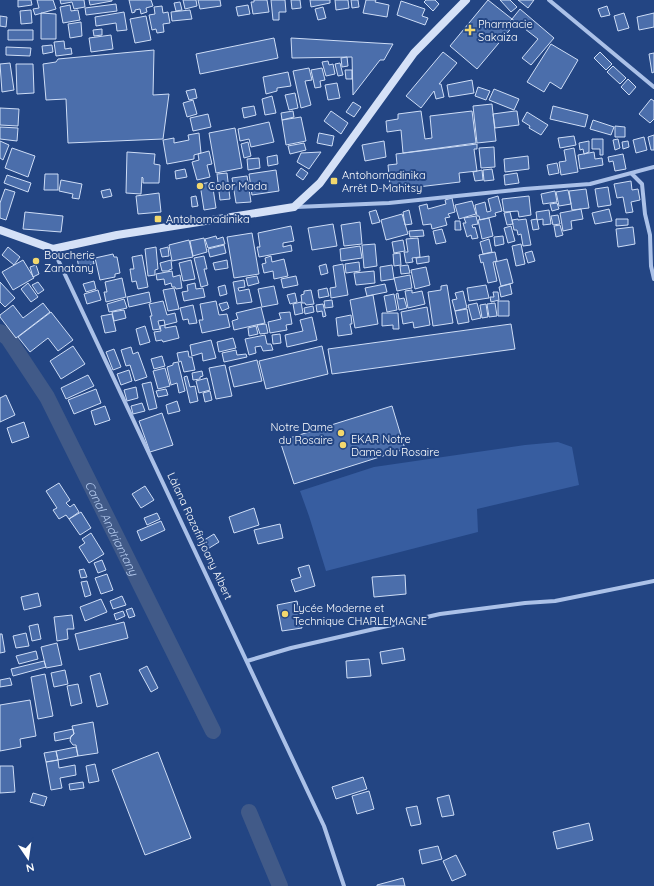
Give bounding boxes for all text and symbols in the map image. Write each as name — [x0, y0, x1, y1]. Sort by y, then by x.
place label: Pharmacie Sakaiza — [478, 17, 533, 44]
marker: Pharmacie Sakaiza — [465, 25, 475, 35]
place label: Antohomadinika Arrêt D-Mahitsy — [342, 168, 426, 195]
marker: Antohomadinika Arrêt D-Mahitsy — [329, 176, 339, 186]
place label: Color Mada — [208, 179, 267, 193]
marker: Color Mada — [195, 181, 205, 191]
place label: Antohomadinika — [166, 212, 250, 226]
marker: Antohomadinika — [153, 214, 163, 224]
place label: Boucherie Zanatany — [44, 248, 95, 275]
marker: Boucherie Zanatany — [31, 256, 41, 266]
place label: Notre Dame du Rosaire — [271, 420, 333, 447]
marker: Notre Dame du Rosaire — [336, 428, 346, 438]
place label: EKAR Notre Dame du Rosaire — [351, 432, 439, 459]
marker: EKAR Notre Dame du Rosaire — [338, 440, 348, 450]
street label: Làlana Razafinjoany Albert — [164, 470, 236, 602]
water label: Canal Andriantany — [82, 478, 142, 579]
place label: Lycée Moderne et Technique CHARLEMAGNE — [293, 601, 427, 628]
marker: Lycée Moderne et Technique CHARLEMAGNE — [280, 609, 290, 619]
north arrow — [8, 838, 48, 878]
text: N — [25, 860, 36, 875]

